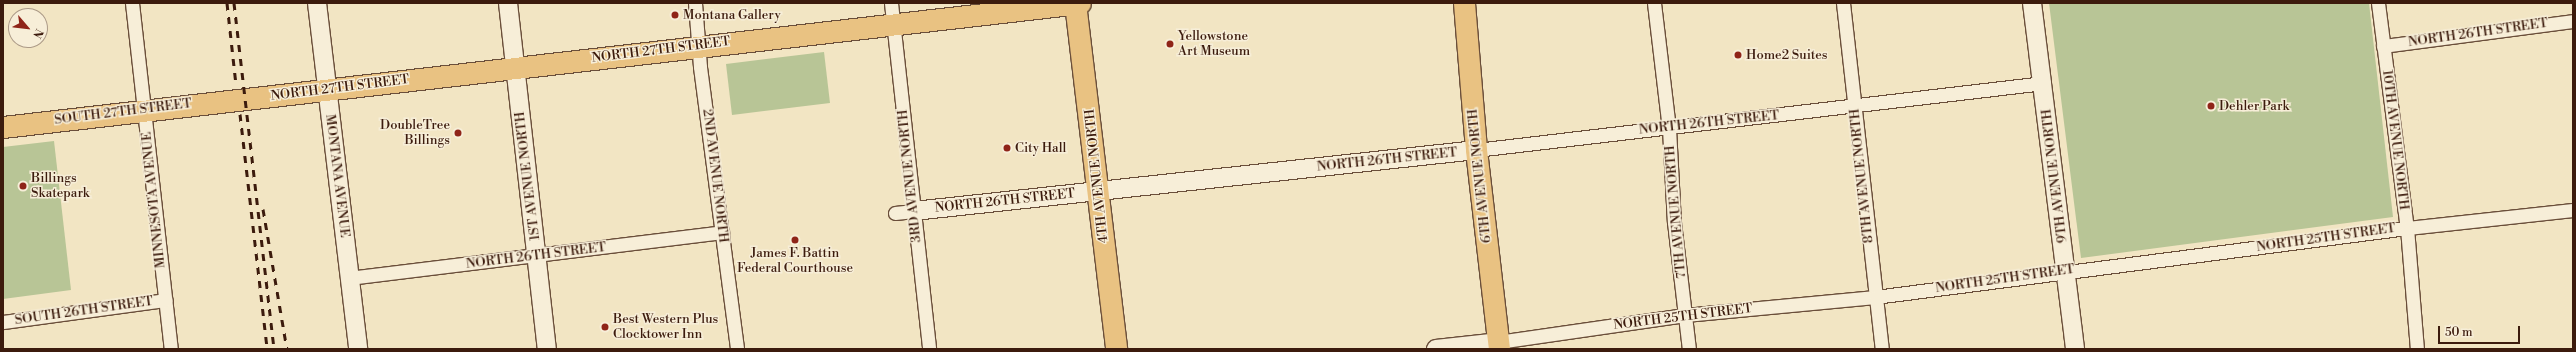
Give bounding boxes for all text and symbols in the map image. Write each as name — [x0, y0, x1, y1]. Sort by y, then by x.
place label: Montana Gallery — [683, 7, 781, 23]
north arrow — [8, 8, 48, 48]
marker: Montana Gallery — [670, 10, 680, 20]
street label: NORTH 26TH STREET — [2407, 15, 2549, 51]
text: N — [29, 26, 46, 40]
place label: Yellowstone Art Museum — [1178, 29, 1250, 60]
street label: NORTH 27TH STREET — [591, 34, 731, 66]
marker: Yellowstone Art Museum — [1165, 39, 1175, 49]
place label: Home2 Suites — [1746, 47, 1828, 63]
marker: Home2 Suites — [1733, 50, 1743, 60]
street label: 10TH AVENUE NORTH — [2379, 69, 2411, 211]
street label: NORTH 27TH STREET — [270, 72, 410, 104]
street label: SOUTH 27TH STREET — [54, 96, 192, 128]
place label: Dehler Park — [2219, 98, 2289, 114]
marker: Dehler Park — [2206, 101, 2216, 111]
street label: 2ND AVENUE NORTH — [699, 108, 731, 244]
street label: 4TH AVENUE NORTH — [1082, 108, 1112, 244]
street label: 6TH AVENUE NORTH — [1465, 108, 1495, 244]
street label: NORTH 26TH STREET — [1638, 108, 1780, 138]
street label: 8TH AVENUE NORTH — [1847, 108, 1877, 244]
street label: 9TH AVENUE NORTH — [2039, 108, 2071, 244]
street label: 3RD AVENUE NORTH — [895, 109, 925, 243]
street label: 1ST AVENUE NORTH — [512, 111, 544, 241]
street label: MONTANA AVENUE — [322, 113, 352, 239]
place label: DoubleTree Billings — [380, 118, 450, 149]
marker: DoubleTree Billings — [453, 128, 463, 138]
street label: MINNESOTA AVENUE — [139, 131, 169, 269]
place label: City Hall — [1015, 140, 1066, 156]
marker: City Hall — [1002, 143, 1012, 153]
street label: NORTH 26TH STREET — [1316, 145, 1458, 175]
street label: 7TH AVENUE NORTH — [1662, 145, 1690, 279]
place label: Billings Skatepark — [31, 171, 90, 202]
marker: Billings Skatepark — [18, 181, 28, 191]
street label: NORTH 26TH STREET — [934, 186, 1076, 216]
street label: NORTH 25TH STREET — [2256, 221, 2396, 255]
marker: James F. Battin Federal Courthouse — [790, 235, 800, 245]
street label: NORTH 26TH STREET — [465, 240, 607, 272]
place label: James F. Battin Federal Courthouse — [737, 246, 853, 277]
street label: NORTH 25TH STREET — [1935, 262, 2075, 296]
street label: SOUTH 26TH STREET — [14, 294, 154, 328]
street label: NORTH 25TH STREET — [1613, 301, 1753, 333]
place label: Best Western Plus Clocktower Inn — [613, 312, 718, 343]
scale bar — [2440, 318, 2522, 344]
marker: Best Western Plus Clocktower Inn — [600, 322, 610, 332]
text: 50 m — [2445, 325, 2473, 340]

